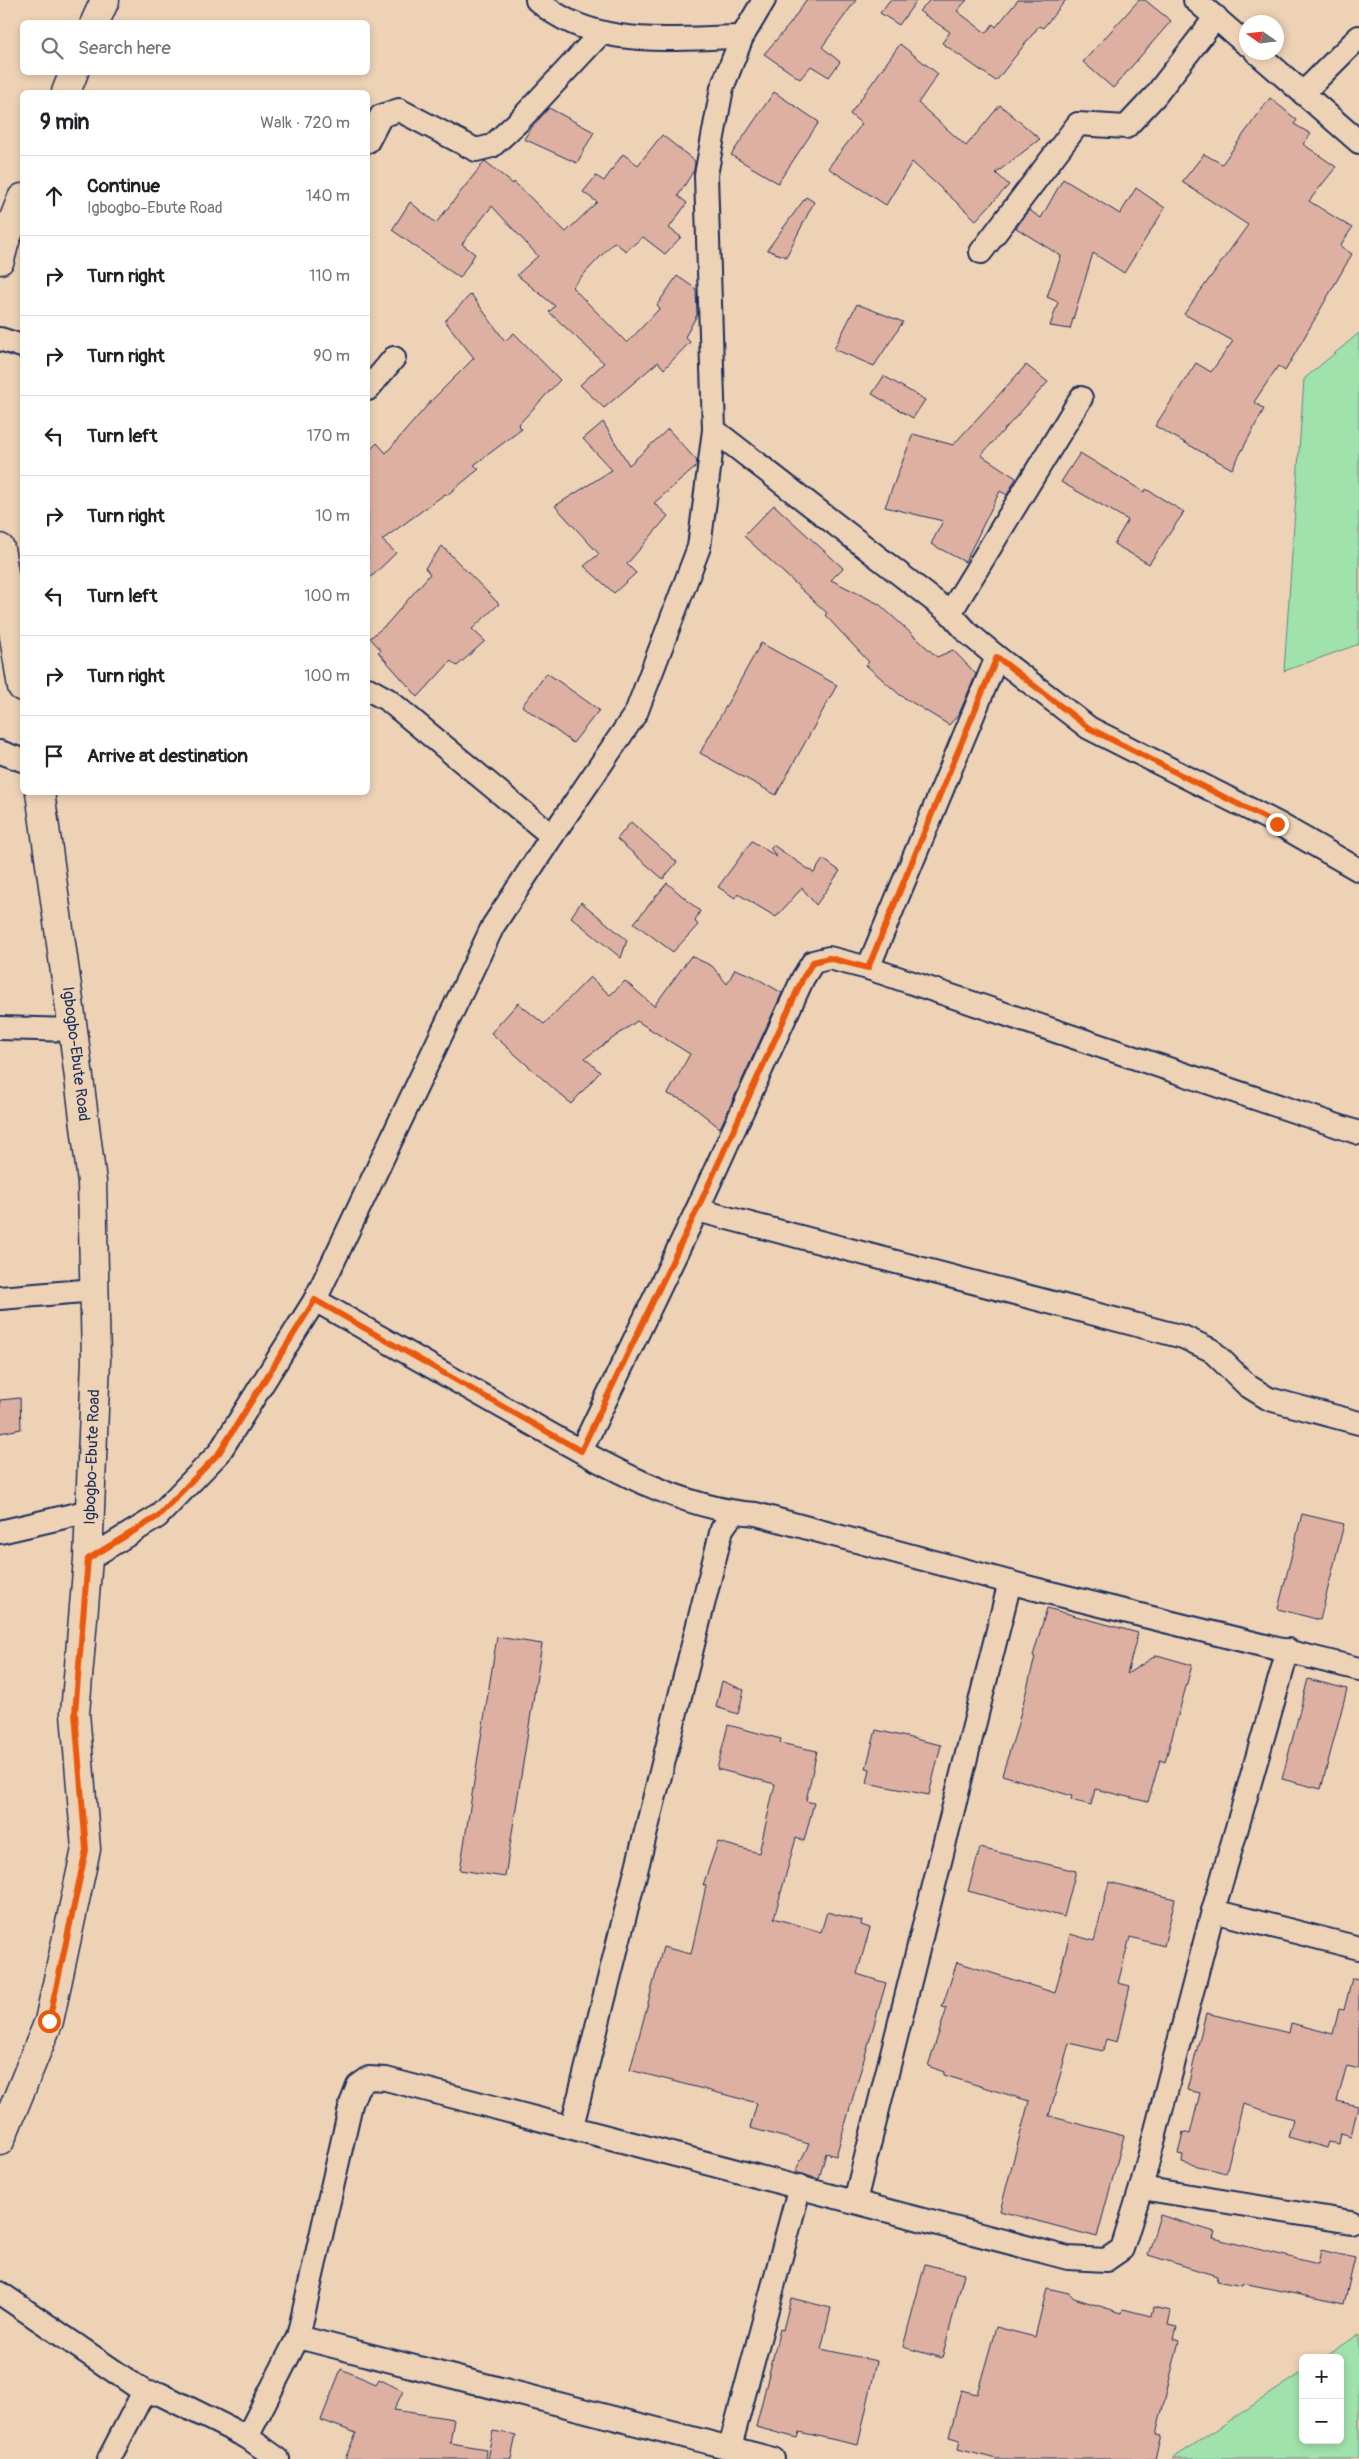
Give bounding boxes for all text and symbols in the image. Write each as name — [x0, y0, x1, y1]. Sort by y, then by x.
north arrow — [1239, 15, 1284, 60]
search box — [20, 20, 370, 75]
icon: search — [38, 34, 66, 62]
text: Search here — [78, 36, 171, 60]
text: 9 min — [40, 109, 89, 136]
text: Walk · 720 m — [260, 113, 350, 133]
text: Continue — [87, 174, 160, 198]
icon: ahead — [40, 182, 68, 210]
text: 140 m — [306, 186, 350, 206]
text: Igbogbo-Ebute Road — [87, 198, 223, 218]
icon: right — [40, 262, 68, 290]
text: Turn right — [87, 264, 165, 288]
text: 110 m — [309, 266, 350, 286]
icon: right — [40, 342, 68, 370]
text: Turn right — [87, 344, 165, 368]
text: 90 m — [313, 346, 350, 366]
icon: left — [40, 422, 68, 450]
text: Turn left — [87, 424, 157, 448]
text: 170 m — [307, 426, 350, 446]
icon: right — [40, 502, 68, 530]
text: Turn right — [87, 504, 165, 528]
text: 10 m — [315, 506, 350, 526]
icon: left — [40, 582, 68, 610]
text: Turn left — [87, 584, 157, 608]
text: 100 m — [304, 586, 350, 606]
icon: right — [40, 662, 68, 690]
text: Turn right — [87, 664, 165, 688]
text: 100 m — [304, 666, 350, 686]
icon: arrive — [40, 742, 68, 770]
text: Arrive at destination — [87, 744, 248, 768]
route end — [1266, 813, 1289, 836]
street label: Igbogbo-Ebute Road — [58, 986, 94, 1122]
street label: Igbogbo-Ebute Road — [80, 1389, 104, 1525]
route start — [38, 2010, 61, 2033]
map controls — [1299, 2354, 1344, 2444]
button: + — [1299, 2354, 1344, 2399]
button: − — [1299, 2399, 1344, 2444]

